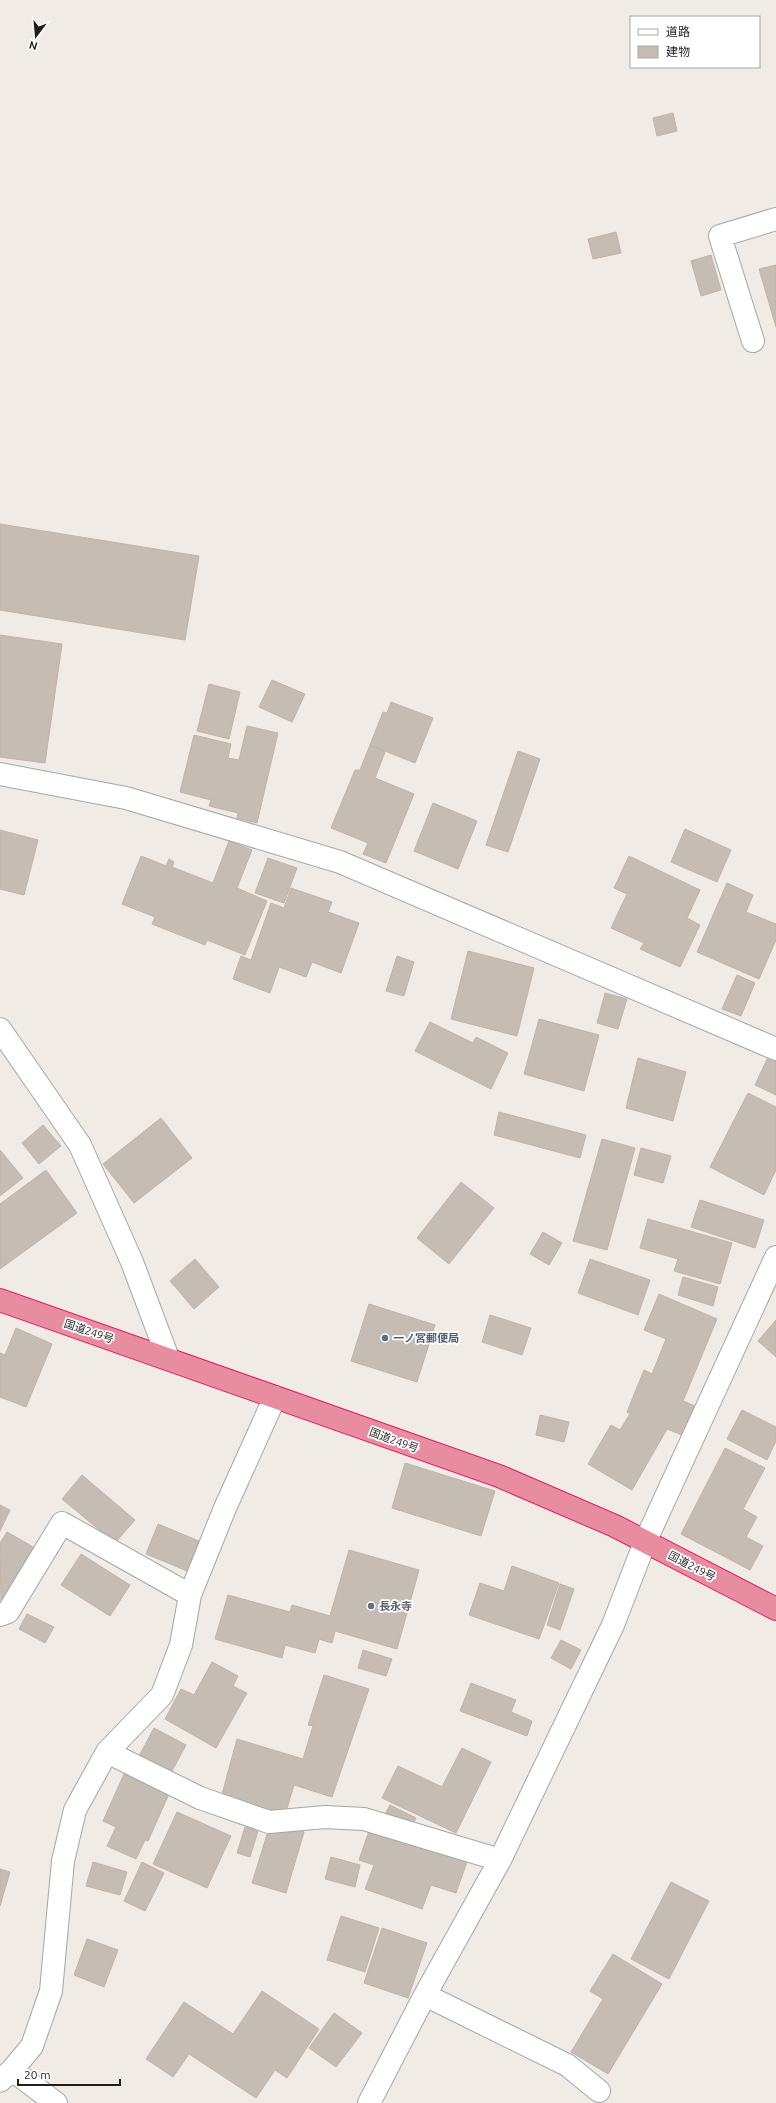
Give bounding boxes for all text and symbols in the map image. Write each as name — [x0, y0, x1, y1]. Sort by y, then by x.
north arrow — [16, 16, 56, 56]
legend — [630, 16, 760, 68]
text: 道路 — [666, 25, 690, 38]
text: N — [28, 39, 39, 53]
text: 建物 — [666, 45, 690, 58]
street label: 国道249号 — [63, 1317, 115, 1345]
place label: 一ノ宮郵便局 — [393, 1332, 459, 1344]
marker: 一ノ宮郵便局 — [380, 1333, 390, 1343]
street label: 国道249号 — [368, 1426, 420, 1454]
street label: 国道249号 — [666, 1549, 718, 1583]
place label: 長永寺 — [379, 1600, 412, 1612]
marker: 長永寺 — [366, 1601, 376, 1611]
scale bar — [18, 2061, 120, 2087]
text: 20 m — [24, 2068, 51, 2081]

